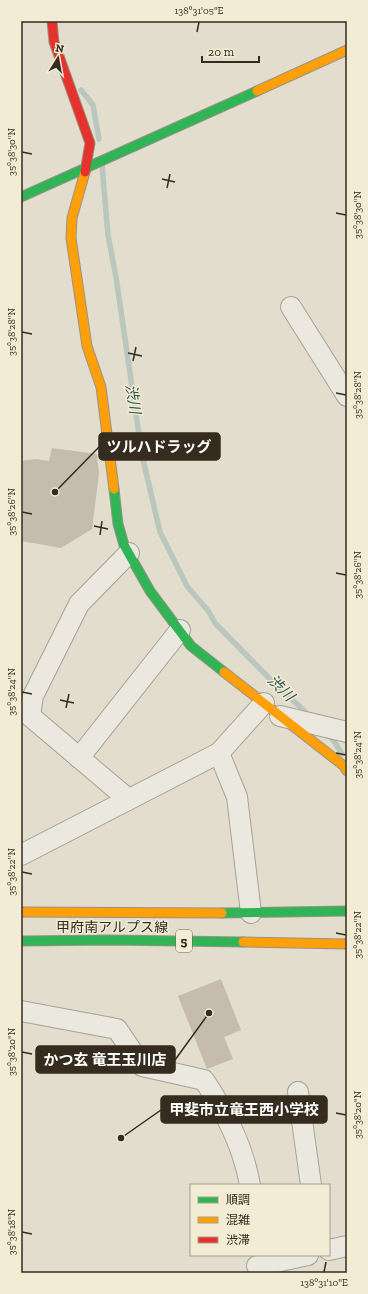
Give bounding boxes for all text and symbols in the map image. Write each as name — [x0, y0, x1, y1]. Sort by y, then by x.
text: 138°31'05"E — [175, 5, 224, 17]
north arrow — [38, 38, 78, 78]
scale bar — [202, 38, 259, 64]
text: N — [54, 41, 66, 56]
text: 20 m — [208, 45, 235, 59]
text: 35°38'30"N — [6, 127, 18, 176]
text: 35°38'30"N — [352, 190, 364, 239]
text: 35°38'28"N — [6, 308, 18, 356]
text: 35°38'28"N — [352, 371, 364, 419]
water label: 渋川 — [122, 383, 145, 417]
callout: ツルハドラッグ — [99, 433, 220, 460]
text: ツルハドラッグ — [106, 438, 212, 456]
text: 35°38'26"N — [6, 488, 18, 536]
text: 35°38'26"N — [352, 551, 364, 599]
text: 35°38'24"N — [6, 668, 18, 716]
water label: 渋川 — [264, 671, 299, 706]
text: 35°38'24"N — [352, 731, 364, 779]
text: 35°38'22"N — [6, 848, 18, 896]
text: 35°38'22"N — [352, 911, 364, 959]
street label: 甲府南アルプス線 — [56, 919, 168, 936]
road number: 5 — [176, 930, 192, 952]
text: 35°38'20"N — [6, 1027, 18, 1076]
callout: かつ玄 竜王玉川店 — [36, 1046, 175, 1073]
text: かつ玄 竜王玉川店 — [44, 1051, 166, 1069]
text: 35°38'20"N — [352, 1090, 364, 1139]
callout: 甲斐市立竜王西小学校 — [161, 1096, 327, 1123]
text: 甲斐市立竜王西小学校 — [169, 1101, 319, 1119]
legend — [190, 1184, 330, 1256]
text: 順調 — [226, 1193, 250, 1207]
text: 35°38'18"N — [6, 1208, 18, 1255]
text: 混雑 — [226, 1213, 250, 1227]
text: 渋滞 — [226, 1233, 250, 1247]
text: 138°31'10"E — [300, 1277, 348, 1289]

